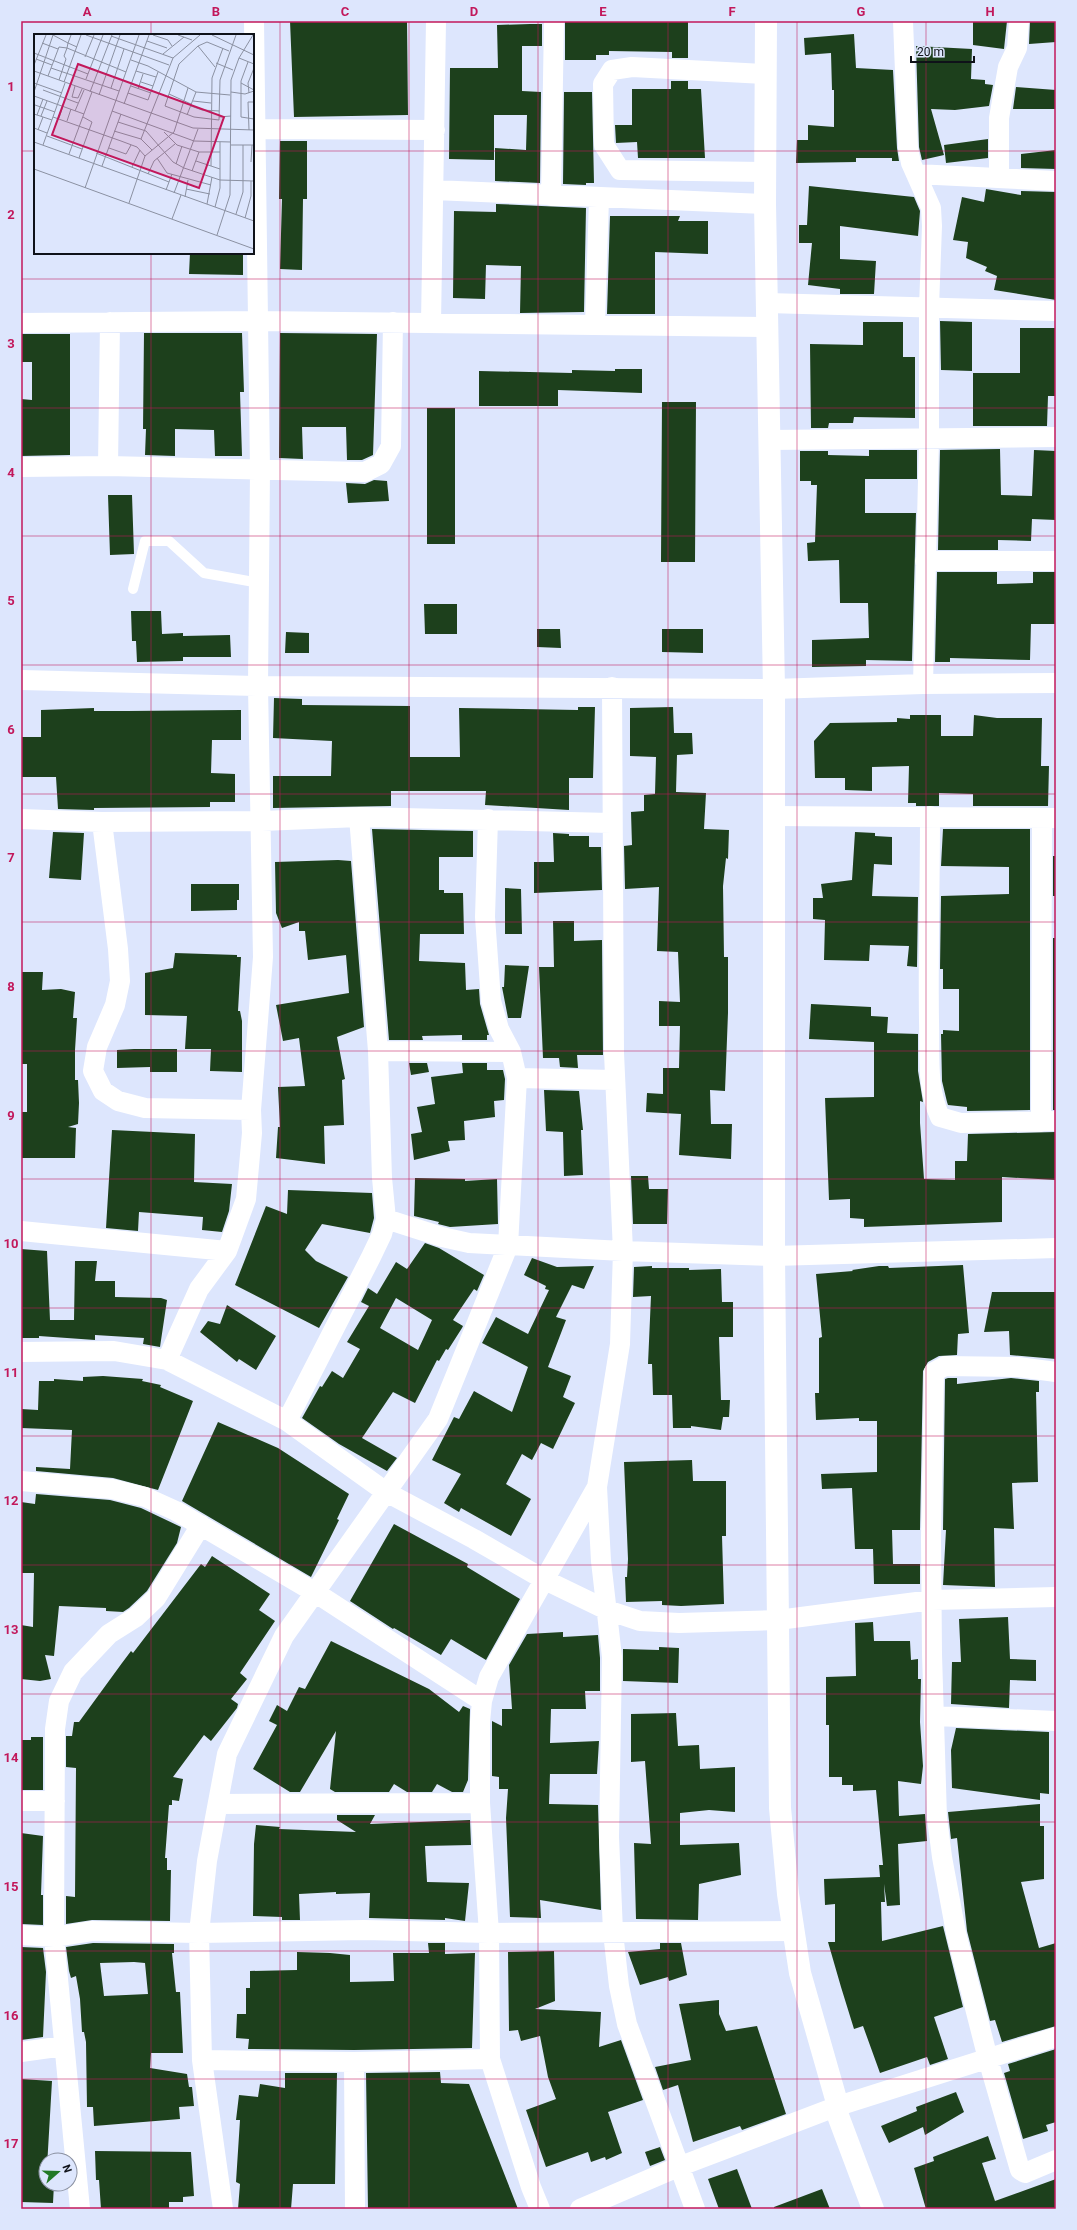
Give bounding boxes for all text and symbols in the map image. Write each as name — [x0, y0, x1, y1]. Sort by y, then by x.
text: A — [83, 4, 92, 19]
text: B — [212, 4, 220, 19]
text: C — [341, 4, 350, 19]
text: D — [470, 4, 478, 19]
text: E — [599, 4, 607, 19]
text: F — [728, 4, 736, 19]
text: G — [857, 4, 866, 19]
text: H — [985, 4, 995, 19]
inset map — [34, 34, 254, 254]
scale bar — [911, 38, 974, 64]
text: 20 m — [917, 45, 944, 59]
text: 1 — [7, 79, 15, 94]
text: 2 — [7, 207, 15, 222]
text: 3 — [7, 336, 15, 351]
text: 4 — [7, 465, 15, 480]
text: 5 — [7, 593, 15, 608]
text: 6 — [7, 722, 15, 737]
text: 7 — [7, 850, 15, 865]
text: 8 — [7, 979, 15, 994]
text: 9 — [7, 1108, 15, 1123]
text: 10 — [4, 1236, 18, 1251]
text: 11 — [4, 1365, 18, 1380]
text: 12 — [4, 1493, 18, 1508]
text: 13 — [4, 1622, 18, 1637]
text: 14 — [4, 1750, 19, 1765]
text: 15 — [4, 1879, 18, 1894]
text: 16 — [4, 2008, 19, 2023]
text: 17 — [4, 2136, 18, 2151]
north arrow — [38, 2152, 78, 2192]
text: N — [59, 2163, 74, 2175]

